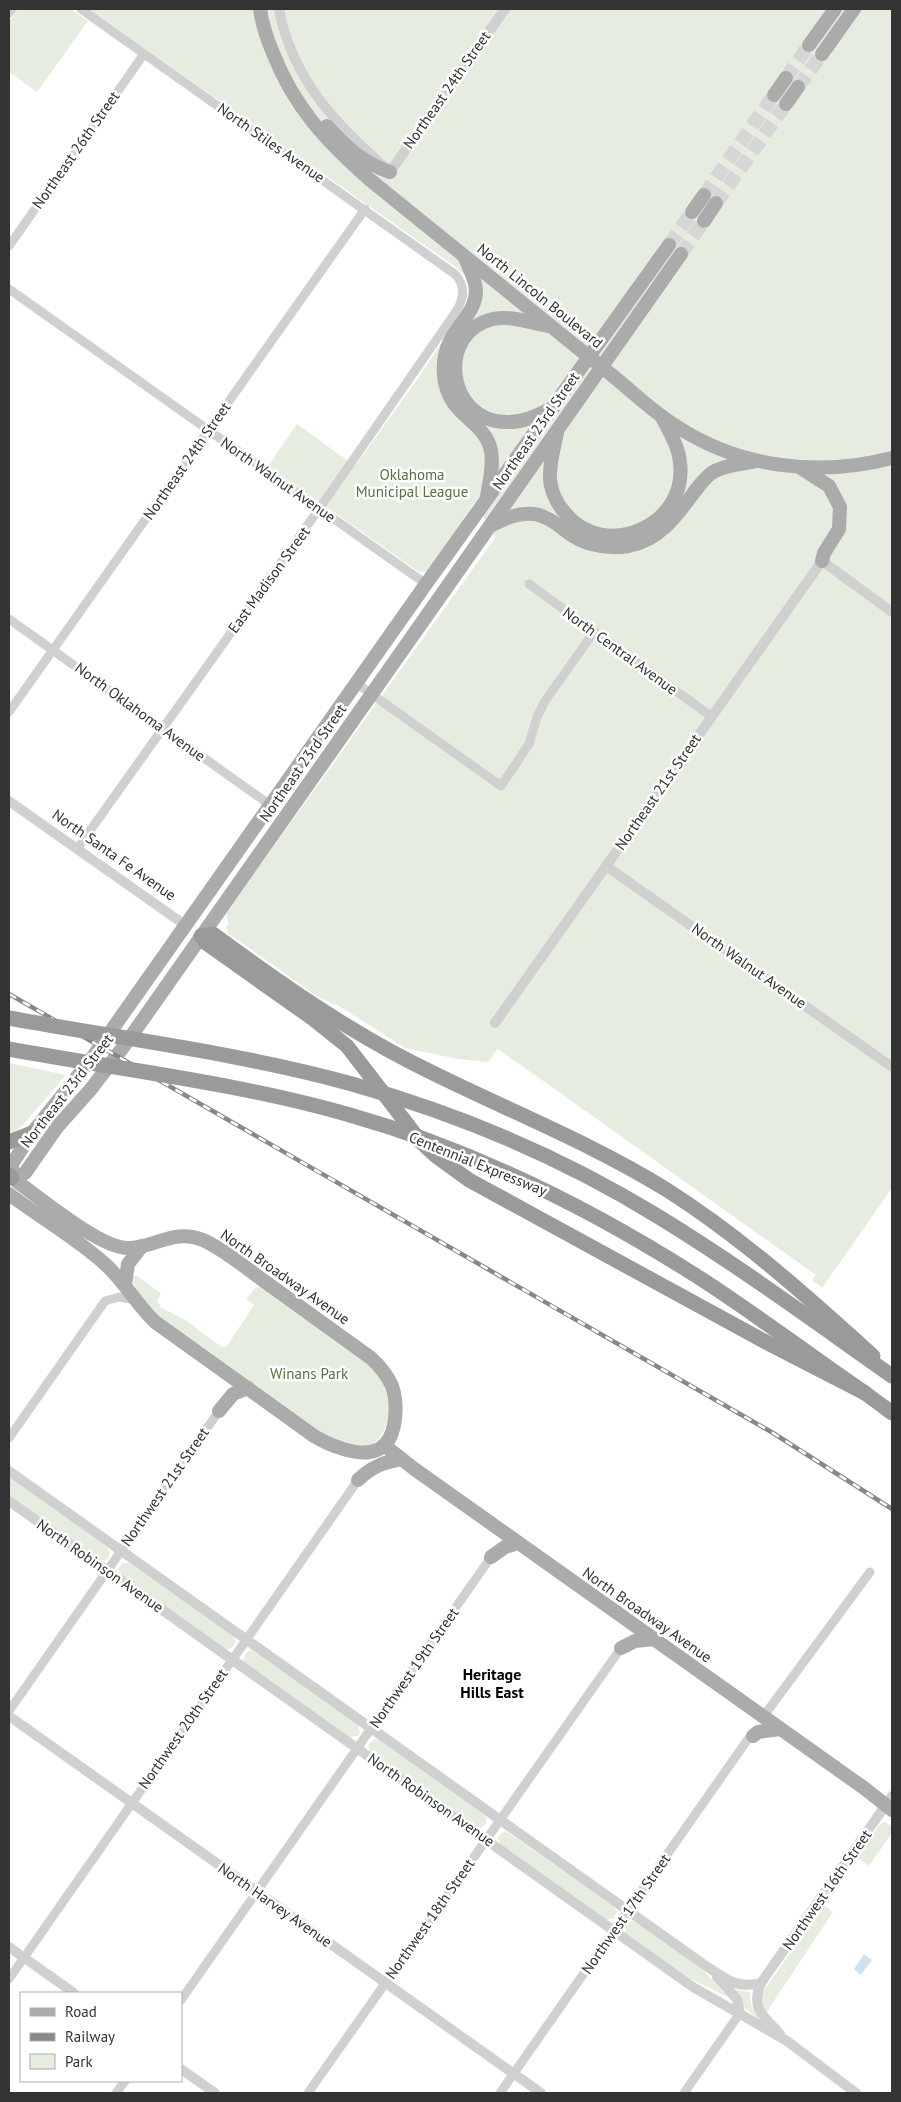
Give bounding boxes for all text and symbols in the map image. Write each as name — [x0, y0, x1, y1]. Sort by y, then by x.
street label: Northeast 24th Street — [399, 27, 494, 152]
street label: Northeast 26th Street — [28, 87, 123, 212]
street label: North Stiles Avenue — [214, 98, 329, 187]
street label: North Lincoln Boulevard — [474, 239, 607, 352]
street label: Northeast 23rd Street — [488, 368, 583, 493]
street label: Northeast 24th Street — [139, 398, 234, 523]
street label: North Walnut Avenue — [217, 433, 339, 526]
park label: Oklahoma Municipal League — [356, 465, 468, 501]
street label: East Madison Street — [224, 523, 314, 637]
street label: North Central Avenue — [559, 603, 681, 699]
street label: North Oklahoma Avenue — [71, 658, 209, 765]
street label: Northeast 23rd Street — [255, 700, 350, 825]
street label: Northeast 21st Street — [610, 730, 705, 853]
street label: North Santa Fe Avenue — [49, 805, 180, 904]
street label: North Walnut Avenue — [688, 919, 810, 1012]
street label: Northeast 23rd Street — [16, 1030, 117, 1151]
street label: Centennial Expressway — [406, 1127, 550, 1200]
street label: North Broadway Avenue — [217, 1225, 354, 1328]
park label: Winans Park — [270, 1364, 349, 1383]
street label: Northwest 21st Street — [116, 1424, 213, 1550]
street label: North Robinson Avenue — [33, 1515, 167, 1617]
street label: North Broadway Avenue — [579, 1563, 716, 1666]
street label: Northwest 19th Street — [365, 1604, 462, 1732]
district label: Heritage Hills East — [460, 1664, 524, 1702]
street label: Northwest 20th Street — [134, 1665, 231, 1793]
street label: North Robinson Avenue — [364, 1749, 498, 1851]
street label: Northwest 16th Street — [778, 1826, 875, 1954]
street label: Northwest 17th Street — [577, 1850, 674, 1978]
street label: Northwest 18th Street — [381, 1855, 478, 1983]
street label: North Harvey Avenue — [215, 1858, 336, 1951]
legend — [20, 1992, 182, 2082]
text: Road — [65, 2002, 97, 2021]
text: Railway — [65, 2027, 115, 2046]
text: Park — [65, 2052, 93, 2071]

